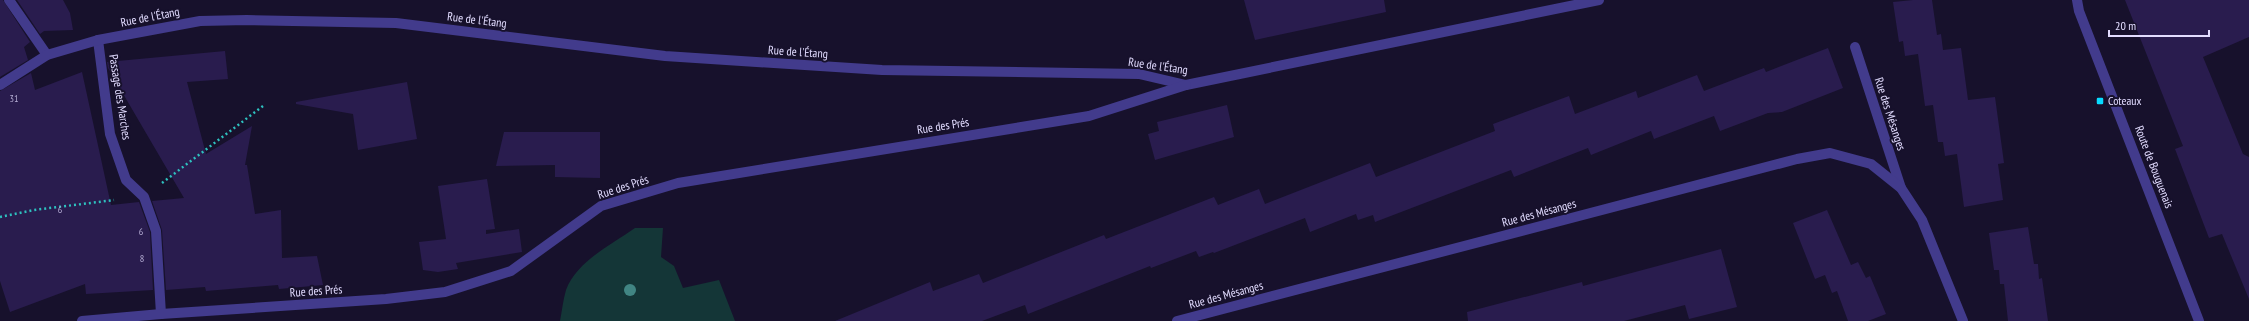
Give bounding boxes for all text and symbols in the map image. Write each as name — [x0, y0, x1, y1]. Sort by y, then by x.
street label: Rue de l'Étang — [119, 3, 181, 30]
street label: Rue de l'Étang — [446, 8, 508, 31]
scale bar — [2109, 12, 2209, 38]
text: 20 m — [2115, 18, 2136, 33]
street label: Rue de l'Étang — [768, 42, 828, 61]
street label: Passage des Marches — [106, 53, 135, 141]
street label: Rue de l'Étang — [1127, 54, 1189, 77]
street label: Rue des Mésanges — [1872, 75, 1909, 152]
house number: 31 — [10, 92, 19, 105]
place label: Coteaux — [2108, 93, 2142, 108]
marker: Coteaux — [2095, 96, 2105, 106]
street label: Rue des Prés — [916, 114, 970, 137]
street label: Route de Bouguenais — [2132, 123, 2177, 210]
street label: Rue des Prés — [596, 171, 650, 202]
street label: Rue des Mésanges — [1500, 195, 1578, 230]
house number: 6 — [58, 203, 63, 216]
house number: 6 — [139, 225, 144, 238]
house number: 8 — [140, 252, 144, 265]
street label: Rue des Mésanges — [1187, 277, 1265, 312]
street label: Rue des Prés — [289, 281, 343, 300]

